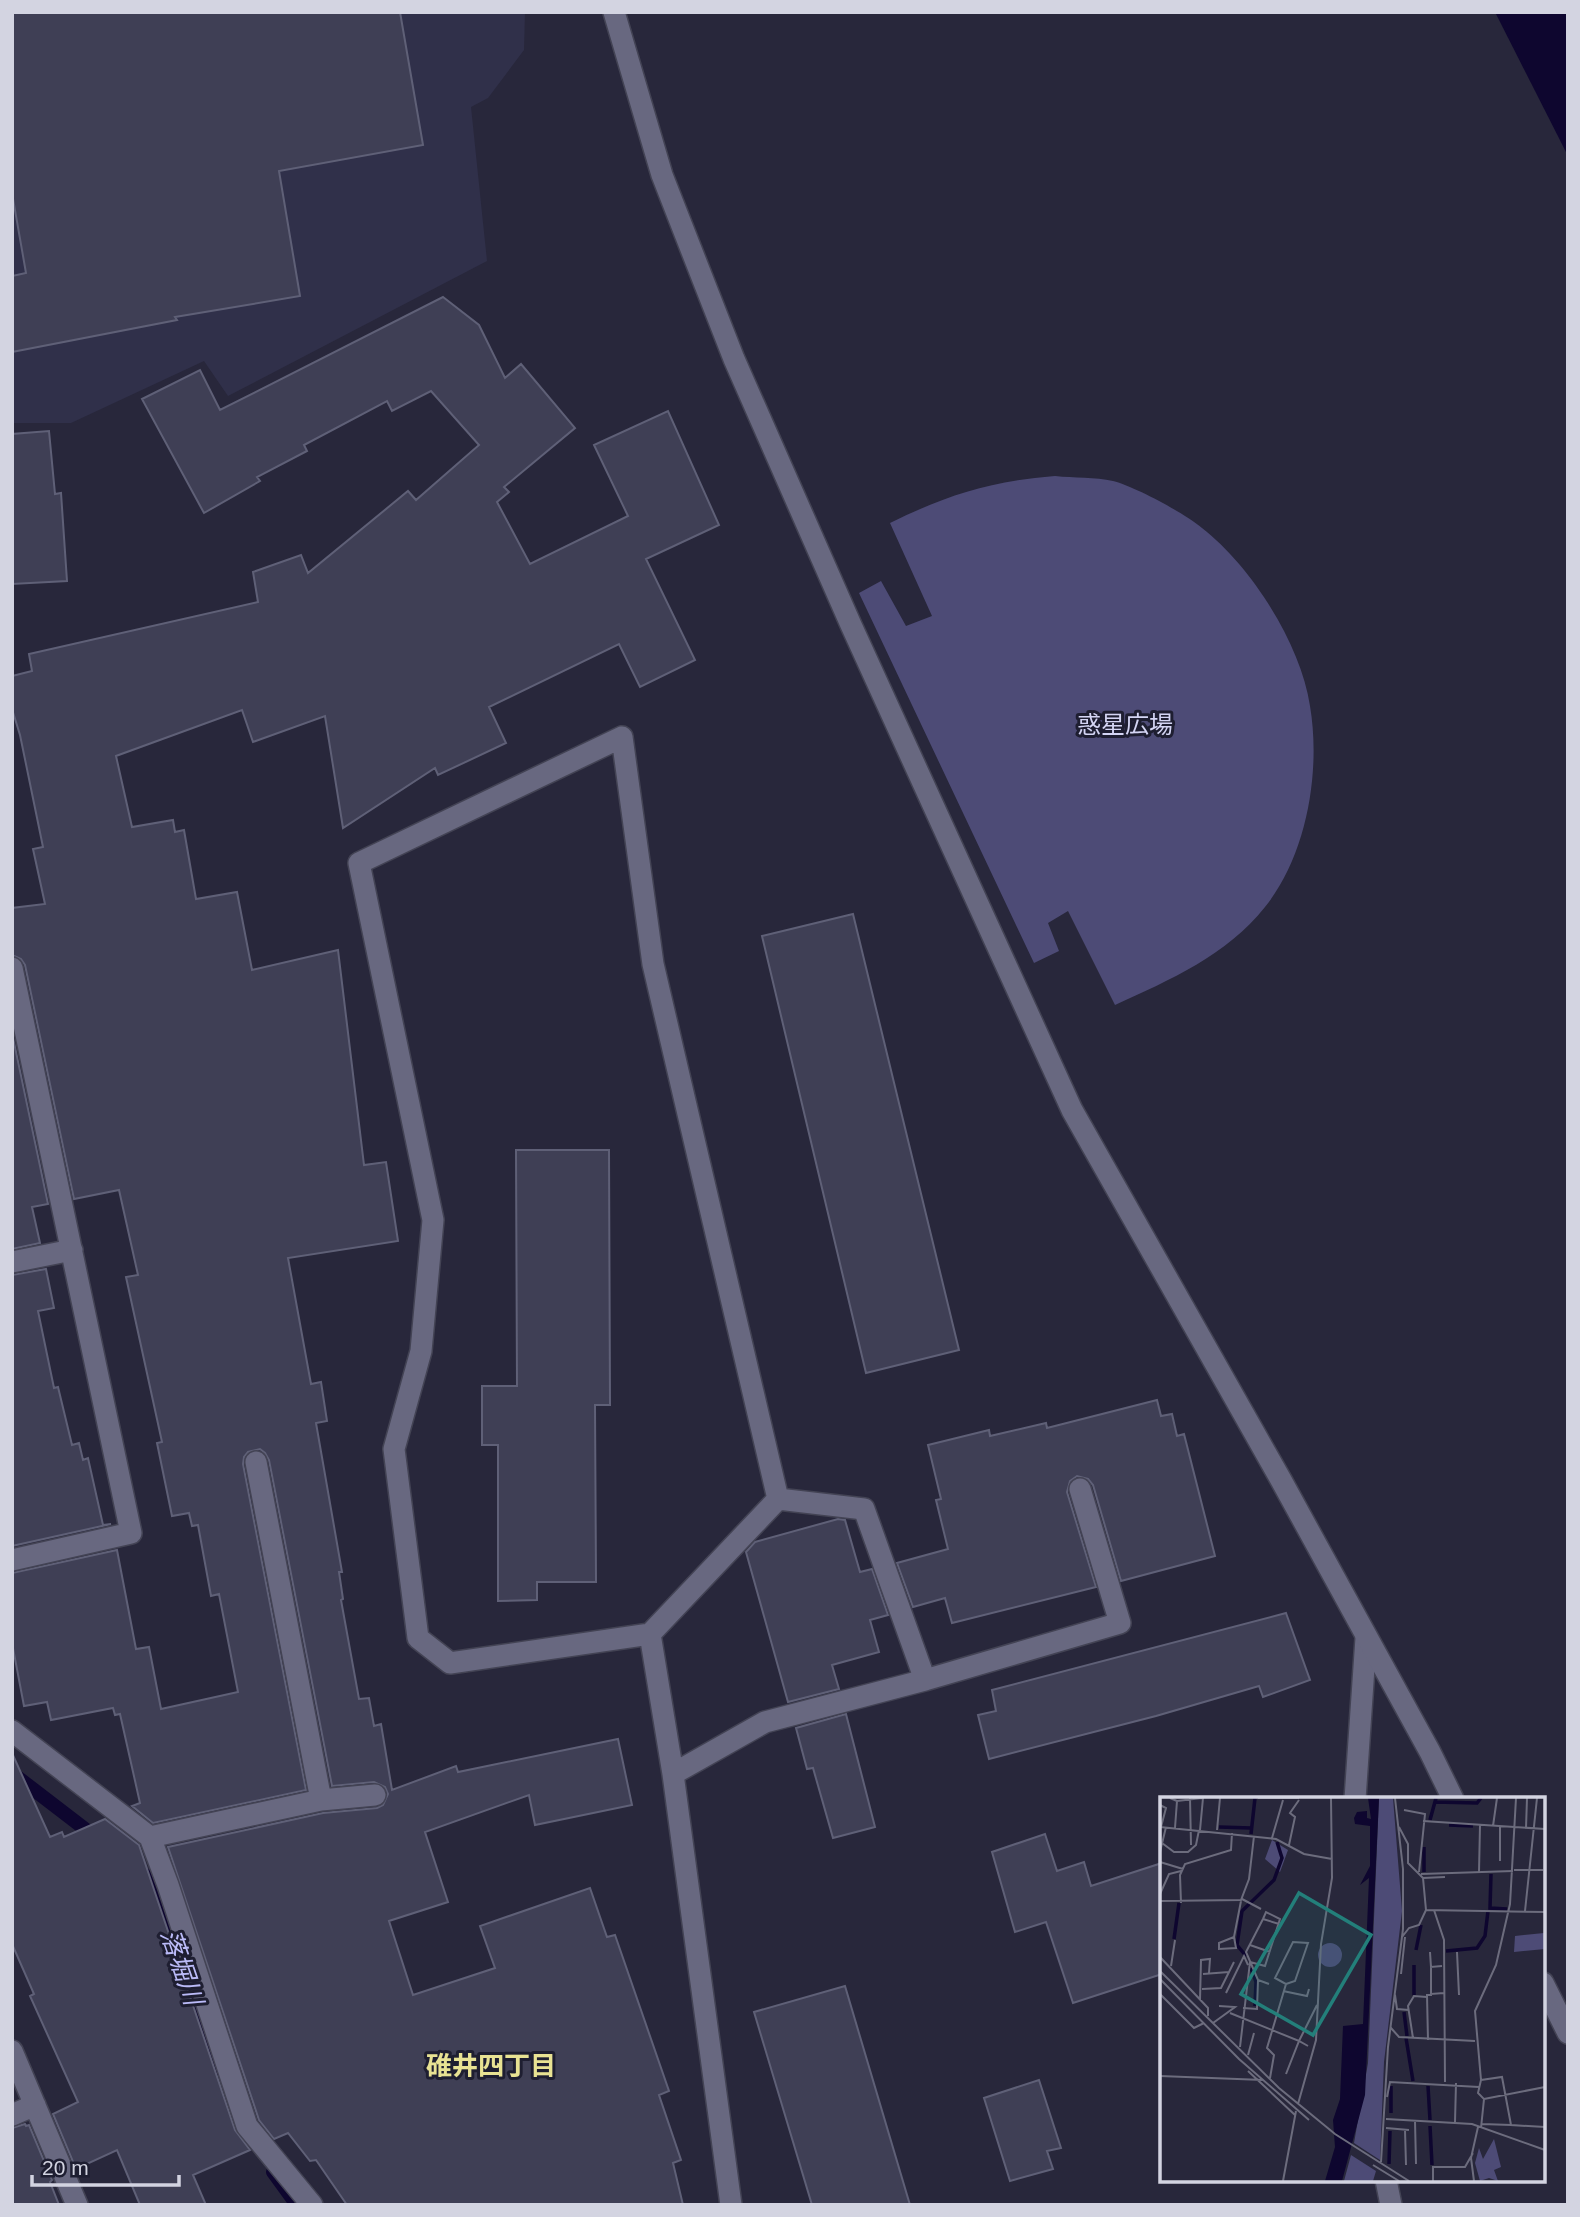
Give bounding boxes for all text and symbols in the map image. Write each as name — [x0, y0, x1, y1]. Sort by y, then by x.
park label: 惑星広場 — [1077, 711, 1173, 738]
inset map — [1160, 1797, 1545, 2182]
water label: 落堀川 — [155, 1925, 210, 2012]
district label: 碓井四丁目 — [426, 2051, 556, 2081]
scale bar — [32, 2144, 178, 2188]
text: 20 m — [42, 2156, 89, 2179]

